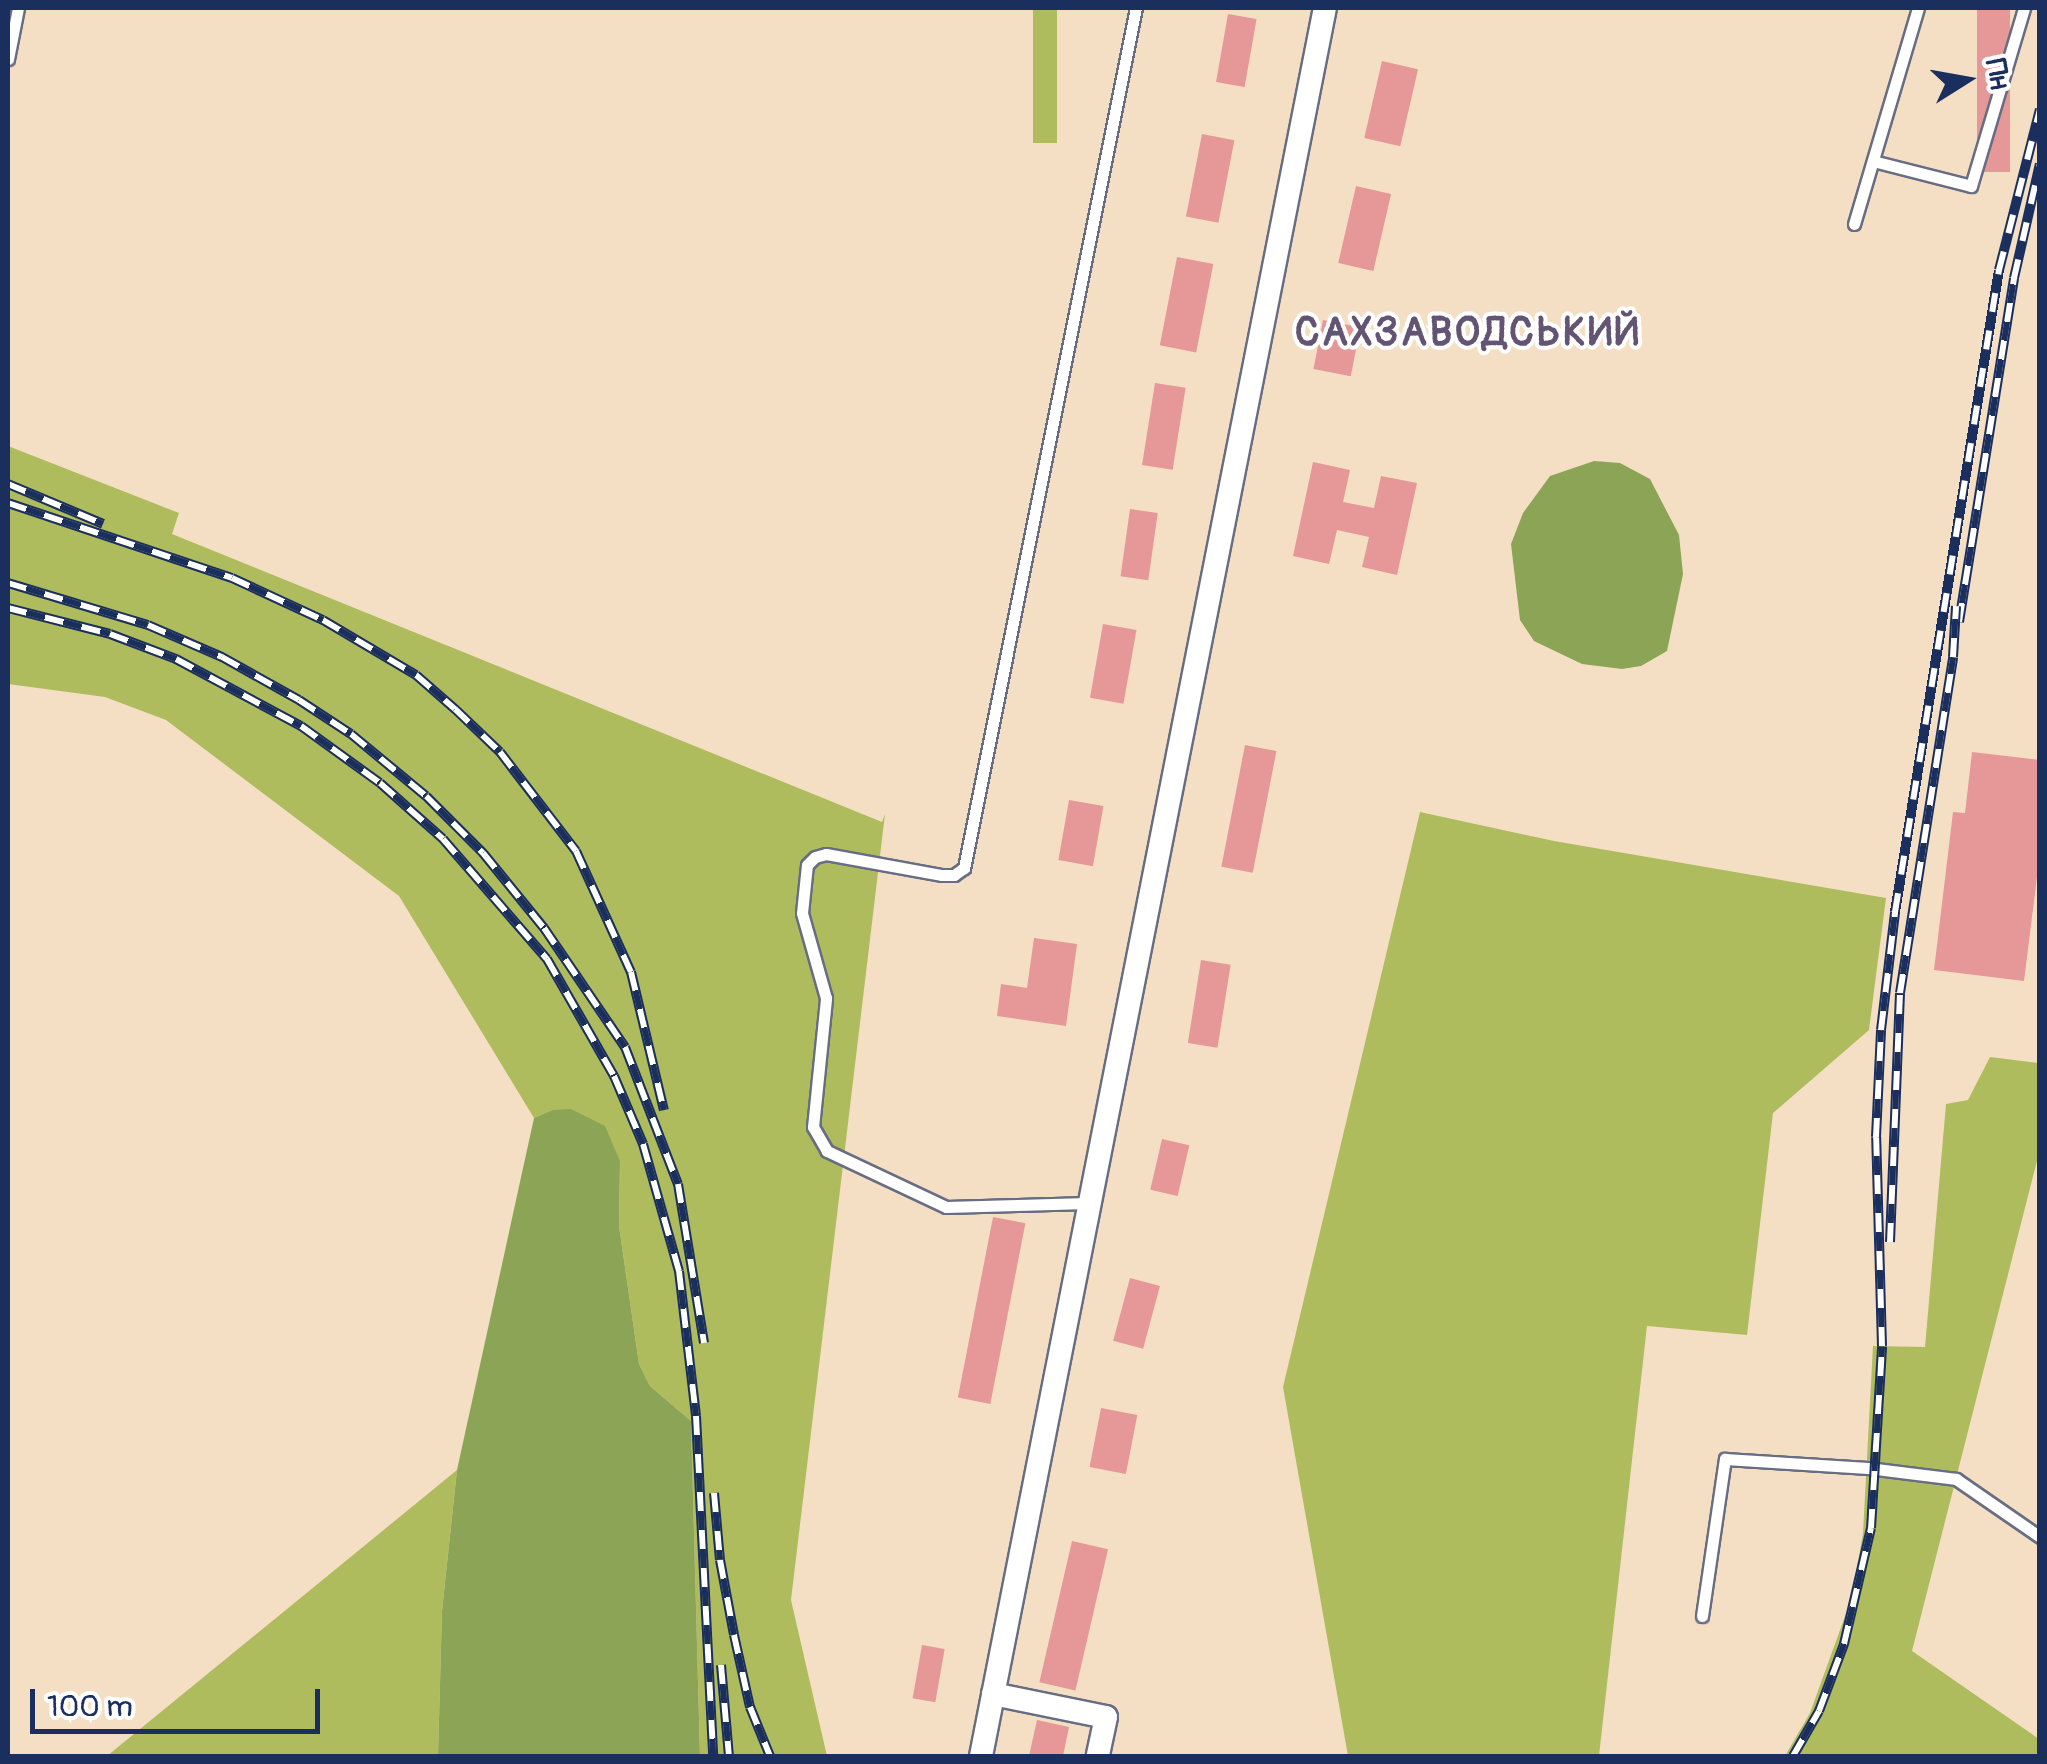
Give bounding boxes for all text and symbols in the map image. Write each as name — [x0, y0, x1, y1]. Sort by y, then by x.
north arrow — [1917, 30, 2017, 130]
text: Пн — [1977, 56, 2017, 93]
district label: САХЗАВОДСЬКИЙ — [1295, 309, 1641, 357]
scale bar — [35, 1669, 325, 1731]
text: 100 m — [47, 1688, 133, 1725]

